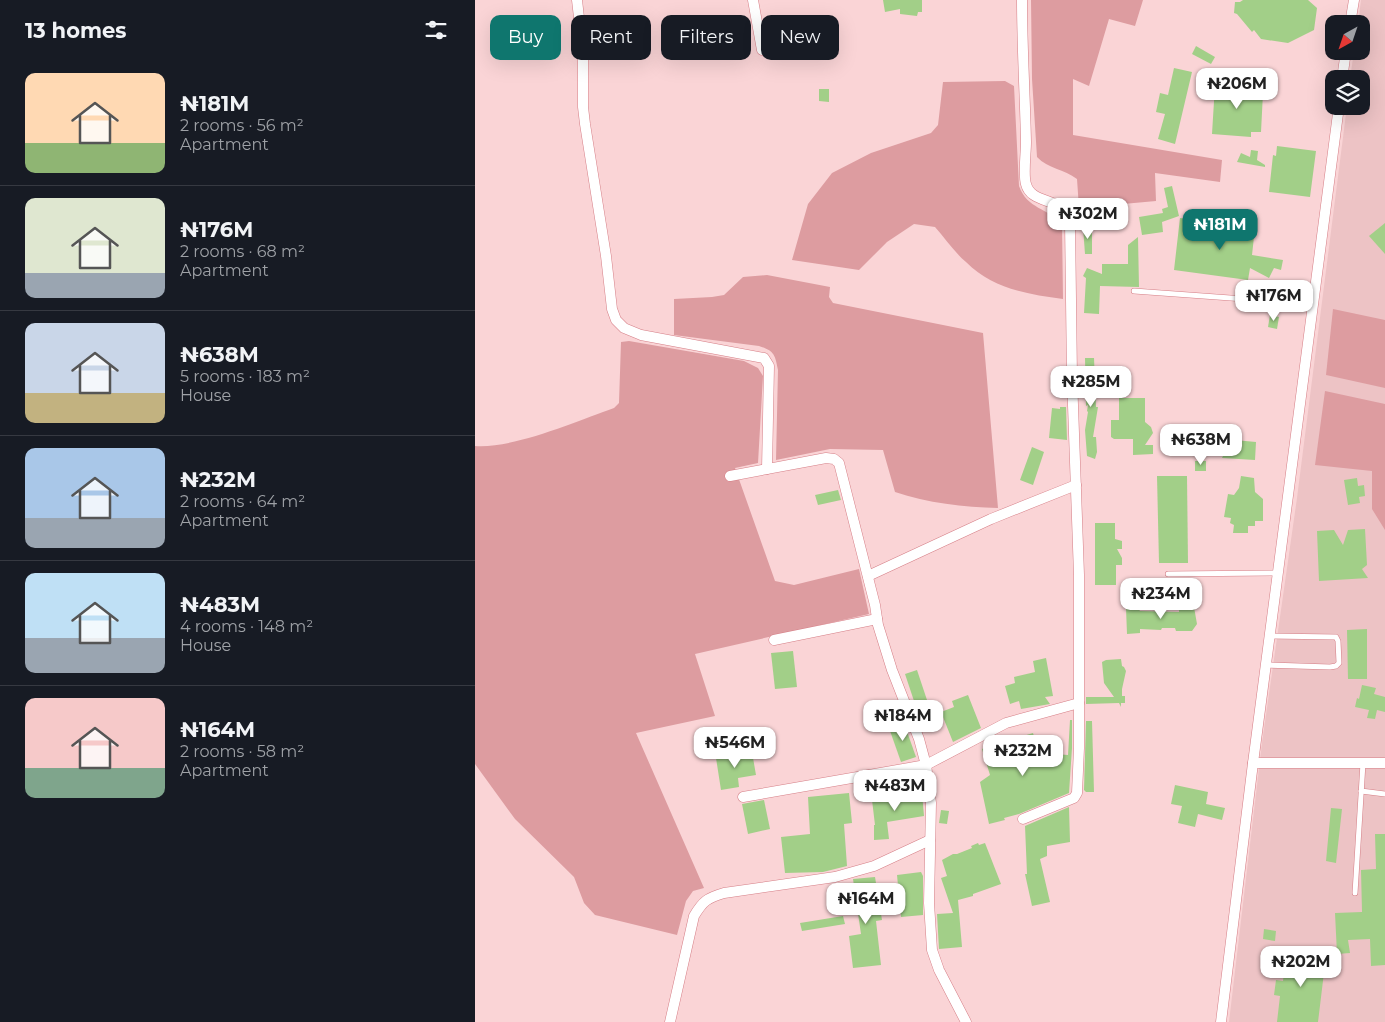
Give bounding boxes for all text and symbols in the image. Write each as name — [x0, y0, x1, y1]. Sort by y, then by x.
chip: Buy — [490, 15, 561, 60]
chip: Rent — [571, 15, 651, 60]
chip: Filters — [661, 15, 751, 60]
chip: New — [761, 15, 839, 60]
north arrow — [1325, 15, 1370, 60]
map controls — [1325, 15, 1370, 115]
icon: filters — [422, 16, 450, 44]
text: 13 homes — [25, 18, 126, 43]
pin: ₦206M — [1202, 68, 1272, 110]
button: layers — [1325, 70, 1370, 115]
text: ₦206M — [1207, 74, 1267, 93]
text: ₦181M — [180, 91, 249, 116]
icon: home — [65, 93, 125, 153]
text: 2 rooms · 56 m² — [180, 116, 304, 135]
text: Apartment — [180, 135, 269, 154]
pin: ₦302M — [1053, 198, 1123, 240]
text: ₦302M — [1058, 204, 1118, 223]
pin: ₦181M — [1185, 208, 1255, 251]
text: ₦181M — [1194, 215, 1246, 234]
text: ₦176M — [180, 217, 253, 242]
icon: home — [65, 218, 125, 278]
text: 2 rooms · 68 m² — [180, 242, 305, 261]
text: Apartment — [180, 261, 269, 280]
pin: ₦176M — [1239, 280, 1309, 322]
text: ₦176M — [1246, 286, 1302, 305]
text: ₦638M — [180, 342, 259, 367]
icon: home — [65, 343, 125, 403]
pin: ₦285M — [1056, 366, 1126, 408]
text: 5 rooms · 183 m² — [180, 367, 310, 386]
text: ₦285M — [1061, 372, 1121, 391]
text: House — [180, 386, 231, 405]
pin: ₦638M — [1166, 424, 1236, 466]
text: ₦638M — [1171, 430, 1231, 449]
text: ₦232M — [180, 467, 256, 492]
icon: home — [65, 468, 125, 528]
text: 2 rooms · 64 m² — [180, 492, 305, 511]
text: Apartment — [180, 511, 269, 530]
pin: ₦234M — [1126, 578, 1196, 620]
text: ₦234M — [1131, 584, 1191, 603]
text: ₦483M — [180, 592, 260, 617]
icon: home — [65, 593, 125, 653]
text: 4 rooms · 148 m² — [180, 617, 313, 636]
text: House — [180, 636, 231, 655]
pin: ₦184M — [868, 700, 938, 742]
text: ₦184M — [874, 706, 932, 725]
text: ₦164M — [180, 717, 255, 742]
icon: home — [65, 718, 125, 778]
pin: ₦546M — [700, 726, 770, 769]
text: ₦546M — [705, 733, 765, 752]
pin: ₦232M — [988, 734, 1058, 777]
text: ₦232M — [994, 741, 1052, 760]
text: 2 rooms · 58 m² — [180, 742, 304, 761]
text: Apartment — [180, 761, 269, 780]
pin: ₦483M — [860, 770, 930, 812]
text: ₦483M — [865, 776, 925, 795]
pin: ₦164M — [831, 882, 901, 925]
text: ₦164M — [837, 889, 895, 908]
pin: ₦202M — [1266, 946, 1336, 988]
text: ₦202M — [1271, 952, 1331, 971]

